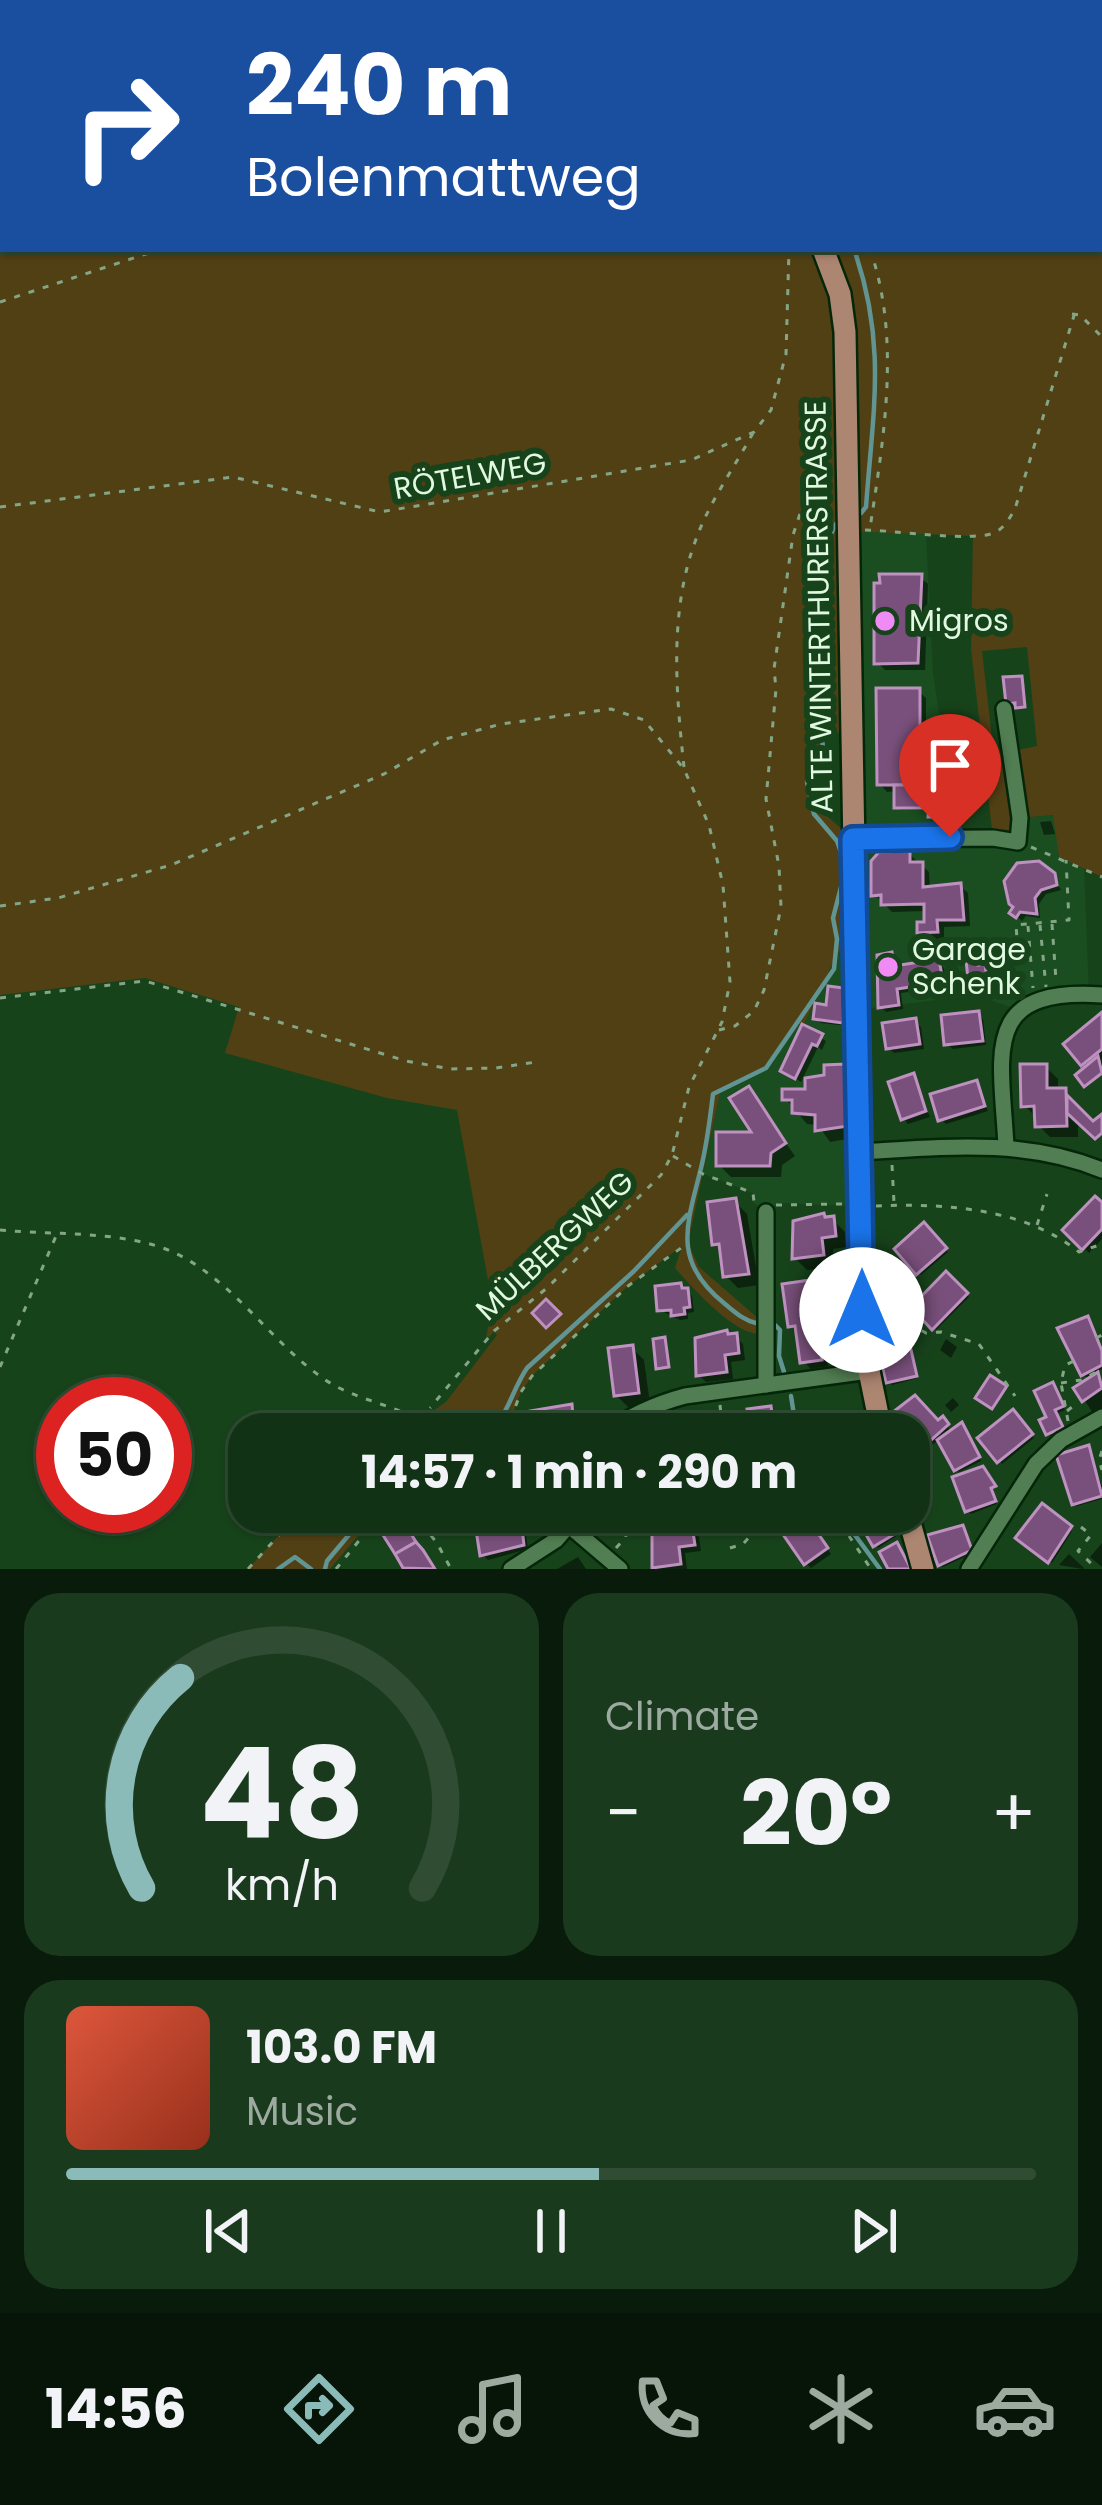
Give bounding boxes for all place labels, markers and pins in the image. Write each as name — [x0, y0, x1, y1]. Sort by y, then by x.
place label: Migros — [909, 599, 1009, 642]
marker: Migros — [872, 608, 898, 634]
pin — [899, 714, 1001, 837]
place label: Garage Schenk — [912, 928, 1026, 1005]
marker: Garage Schenk — [875, 954, 901, 980]

